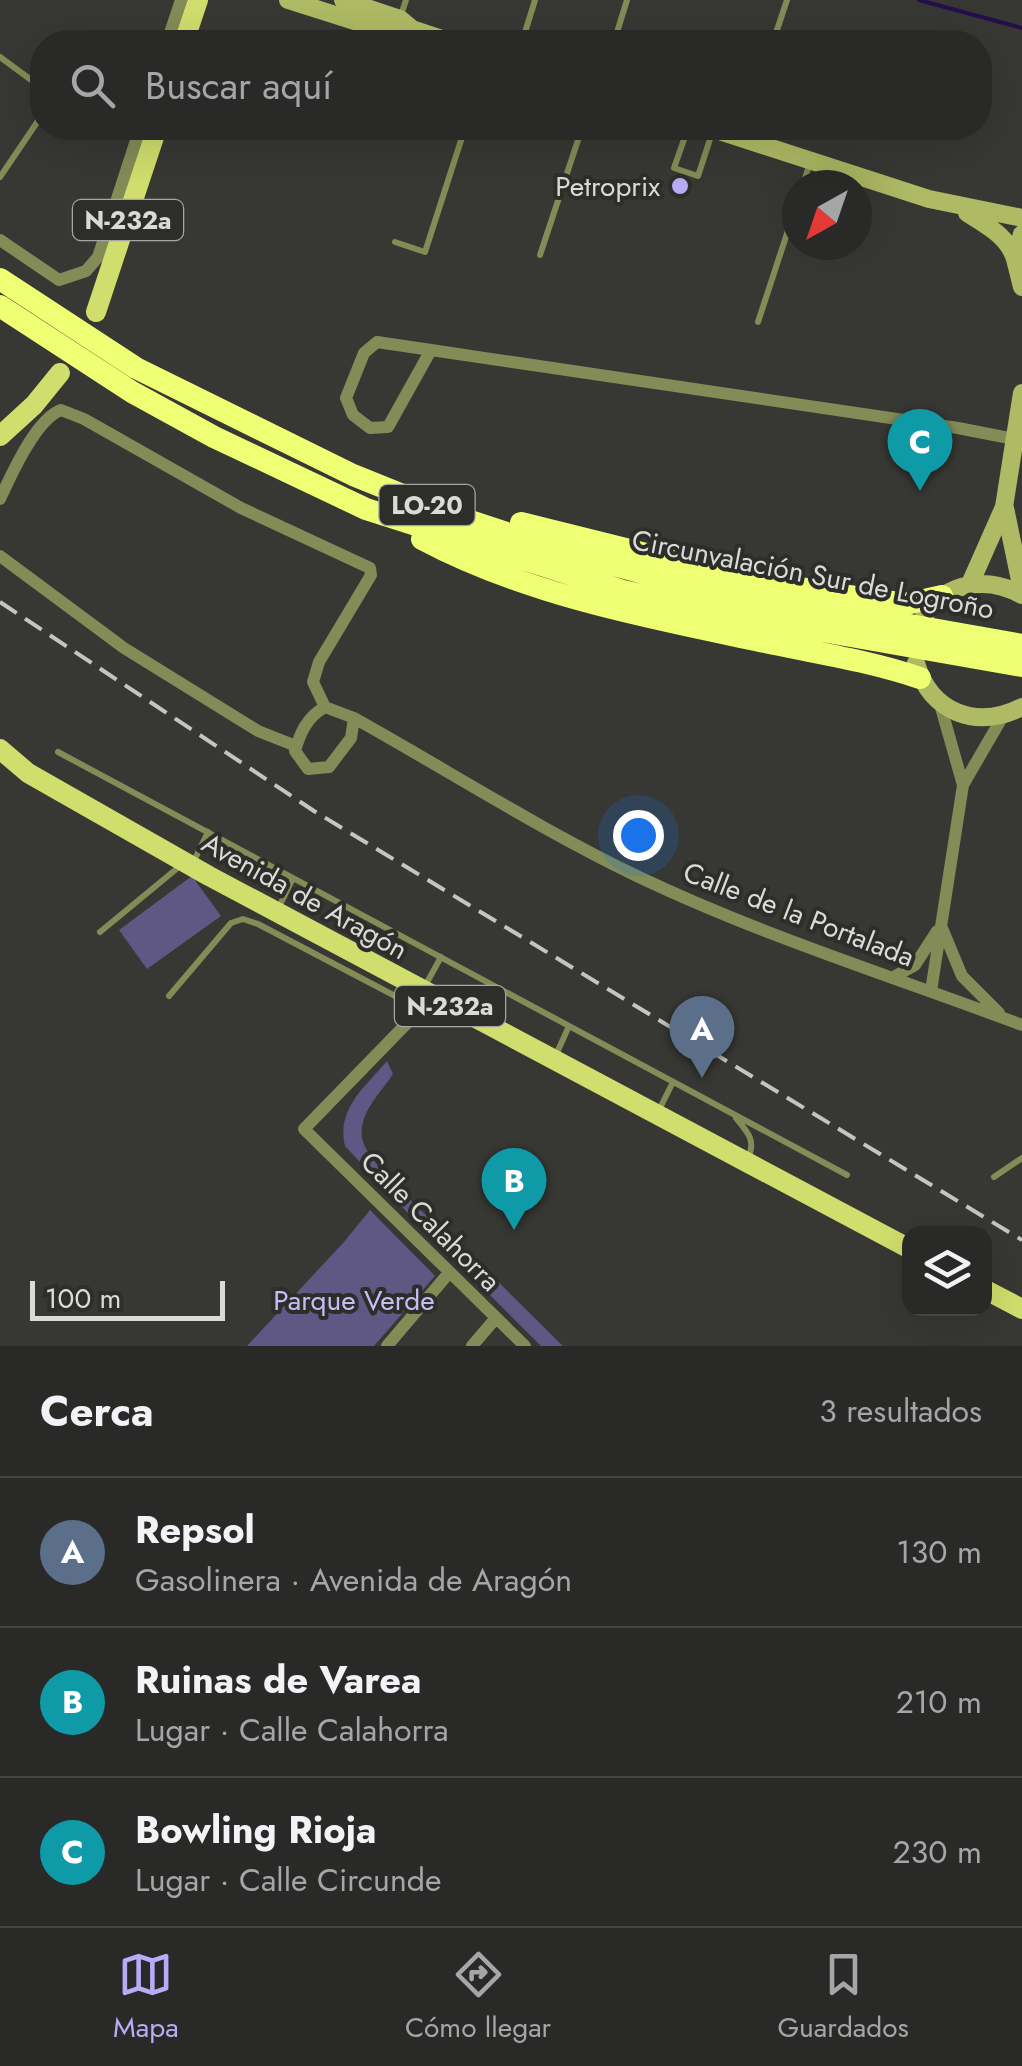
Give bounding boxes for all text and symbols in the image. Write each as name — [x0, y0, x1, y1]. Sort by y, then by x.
search box — [30, 30, 992, 140]
icon: search — [65, 58, 120, 113]
text: Buscar aquí — [145, 58, 332, 113]
place label: Petroprix — [555, 166, 660, 207]
north arrow — [782, 170, 872, 260]
marker: Petroprix — [669, 175, 691, 197]
road number: N-232a — [73, 200, 183, 240]
pin: C — [888, 408, 952, 491]
road number: LO-20 — [380, 485, 474, 525]
street label: Circunvalación Sur de Logroño — [628, 519, 998, 630]
your location — [613, 810, 664, 861]
street label: Avenida de Aragón — [194, 823, 415, 970]
street label: Calle de la Portalada — [677, 852, 920, 977]
road number: N-232a — [395, 986, 505, 1026]
pin: A — [670, 996, 734, 1078]
street label: Calle Calahorra — [351, 1142, 510, 1301]
pin: B — [482, 1148, 546, 1230]
map controls — [902, 1226, 992, 1316]
button: layers — [902, 1226, 992, 1316]
scale bar — [30, 1276, 225, 1320]
text: 100 m — [45, 1278, 121, 1319]
park label: Parque Verde — [273, 1280, 435, 1321]
text: Cerca — [40, 1381, 154, 1442]
text: 3 resultados — [819, 1388, 982, 1434]
text: Repsol — [135, 1502, 255, 1557]
text: A — [61, 1529, 84, 1575]
text: 130 m — [896, 1529, 982, 1575]
text: Gasolinera · Avenida de Aragón — [135, 1557, 572, 1603]
text: Ruinas de Varea — [135, 1652, 422, 1707]
text: B — [62, 1679, 83, 1725]
text: 210 m — [896, 1679, 982, 1725]
text: Lugar · Calle Calahorra — [135, 1707, 449, 1753]
text: Bowling Rioja — [135, 1802, 377, 1857]
text: C — [61, 1829, 84, 1875]
text: 230 m — [893, 1829, 982, 1875]
text: Lugar · Calle Circunde — [135, 1857, 441, 1903]
tab: Mapa — [113, 1947, 179, 2048]
tab: Cómo llegar — [405, 1947, 551, 2048]
tab: Guardados — [777, 1947, 909, 2048]

